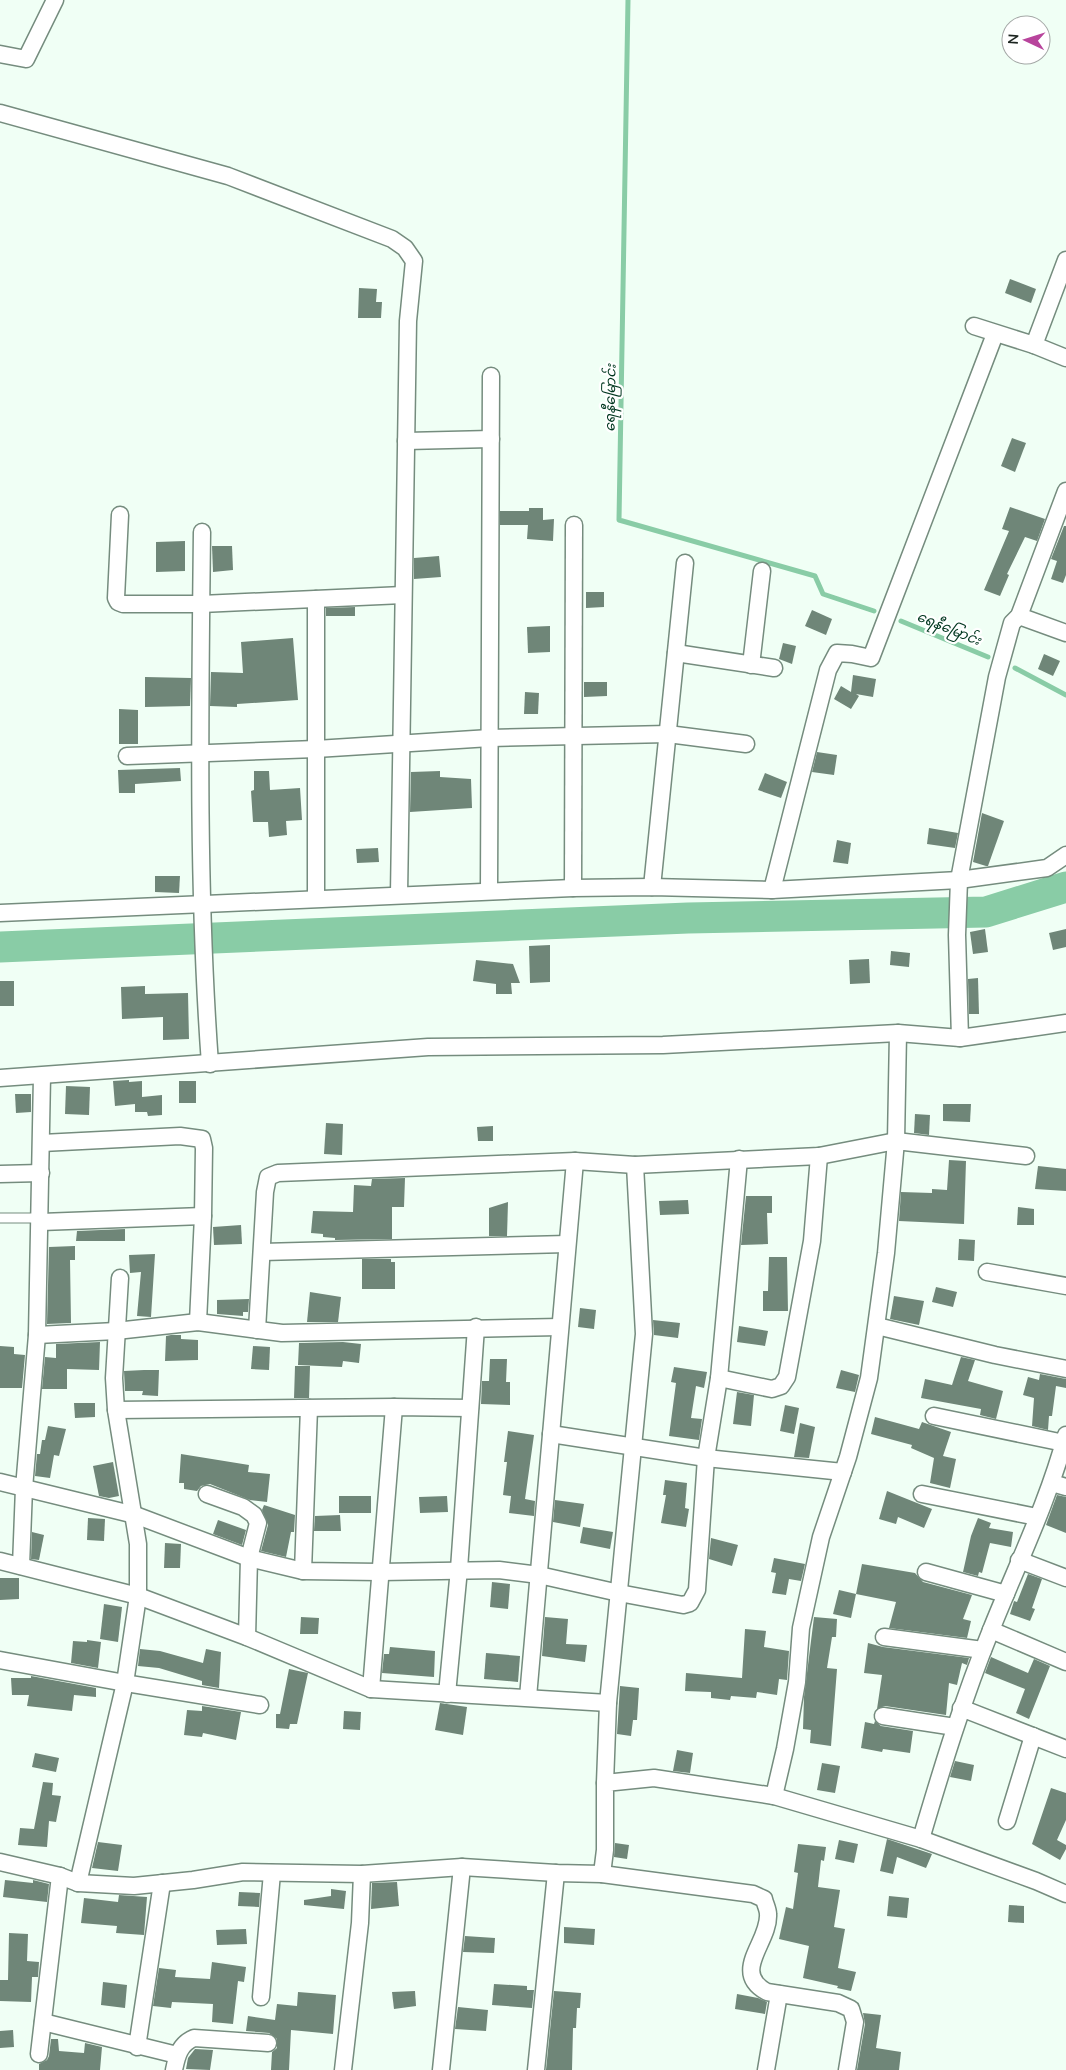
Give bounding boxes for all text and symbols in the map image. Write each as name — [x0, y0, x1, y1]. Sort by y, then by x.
north arrow — [1001, 15, 1051, 65]
text: N — [1004, 33, 1022, 45]
water label: ရေနီမြောင်း — [599, 363, 623, 432]
water label: ရေနီမြောင်း — [913, 606, 985, 652]

